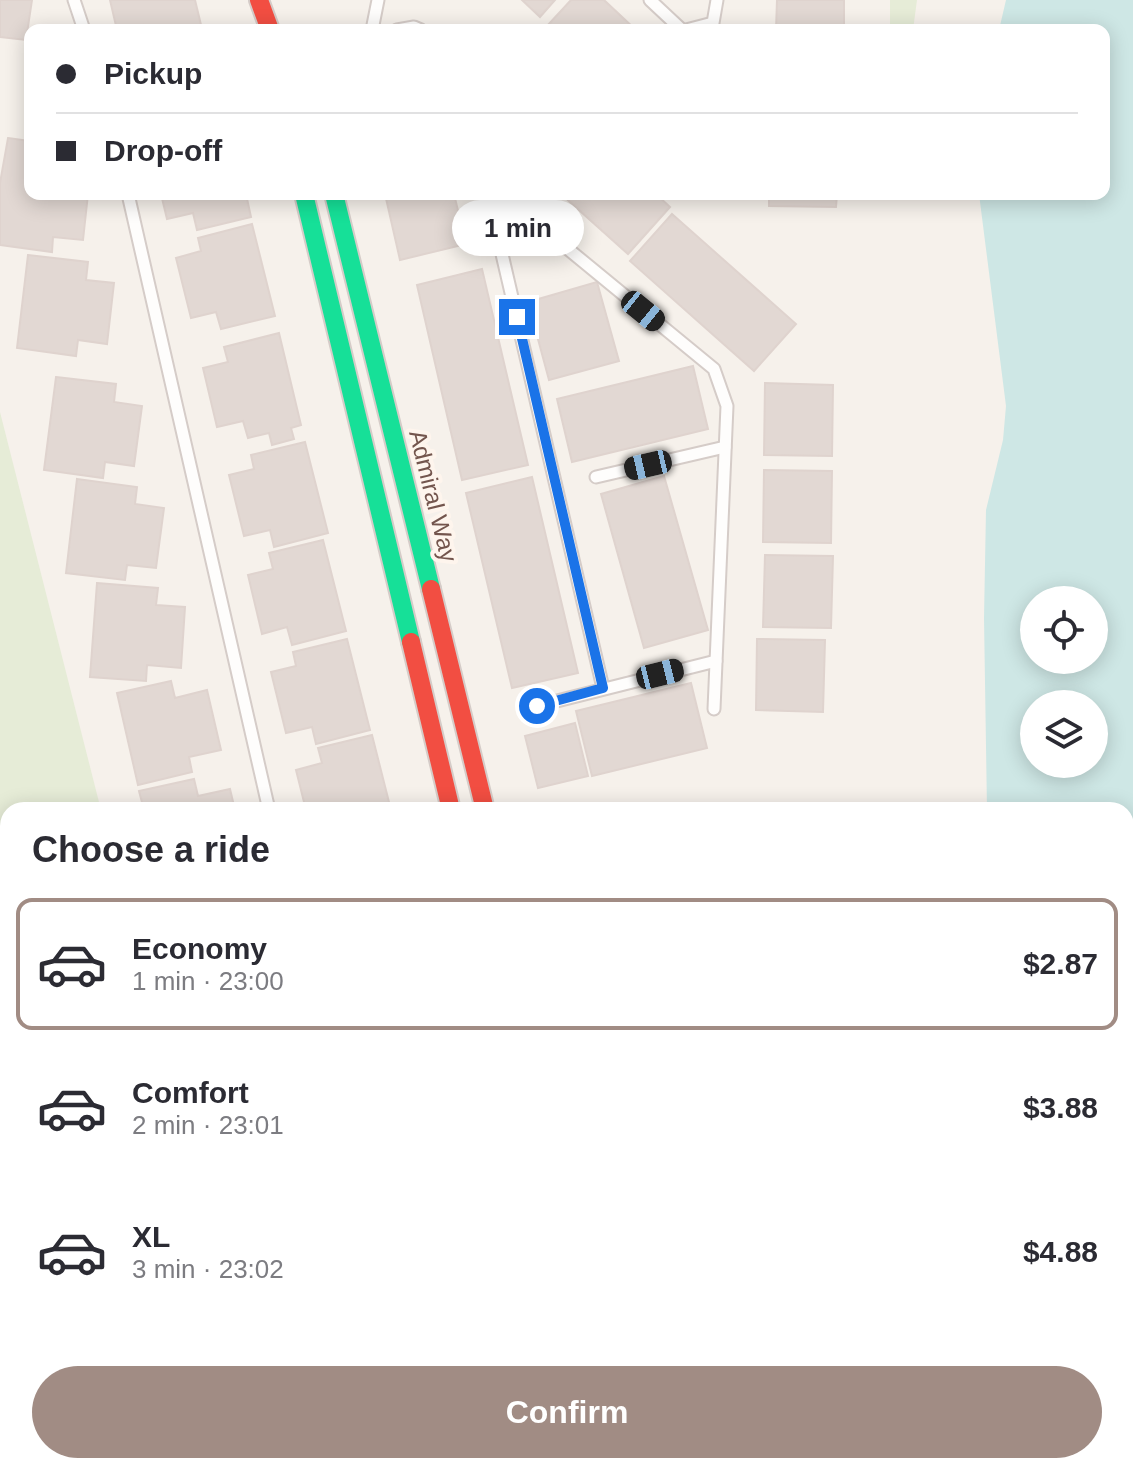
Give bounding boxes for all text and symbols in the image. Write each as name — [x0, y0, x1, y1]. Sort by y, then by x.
text: Pickup — [104, 57, 202, 90]
text: Drop-off — [104, 134, 222, 167]
callout: 1 min — [451, 201, 583, 257]
text: 1 min — [484, 213, 552, 243]
car — [617, 287, 669, 335]
route end — [499, 299, 535, 335]
street label: Admiral Way — [404, 427, 463, 565]
car — [622, 448, 674, 482]
map controls — [1020, 586, 1108, 778]
button: locate — [1020, 586, 1108, 674]
car — [634, 657, 686, 691]
route start — [519, 688, 555, 724]
button: layers — [1020, 690, 1108, 778]
text: Choose a ride — [32, 829, 270, 870]
icon: car — [36, 928, 108, 1000]
text: Economy — [132, 932, 267, 965]
text: $2.87 — [1023, 947, 1098, 980]
text: 1 min · 23:00 — [132, 966, 284, 996]
icon: car — [36, 1072, 108, 1144]
text: Comfort — [132, 1076, 249, 1109]
text: $3.88 — [1023, 1091, 1098, 1124]
text: 2 min · 23:01 — [132, 1110, 284, 1140]
icon: car — [36, 1216, 108, 1288]
text: XL — [132, 1220, 170, 1253]
text: $4.88 — [1023, 1235, 1098, 1268]
text: 3 min · 23:02 — [132, 1254, 284, 1284]
button: Confirm — [32, 1366, 1102, 1458]

